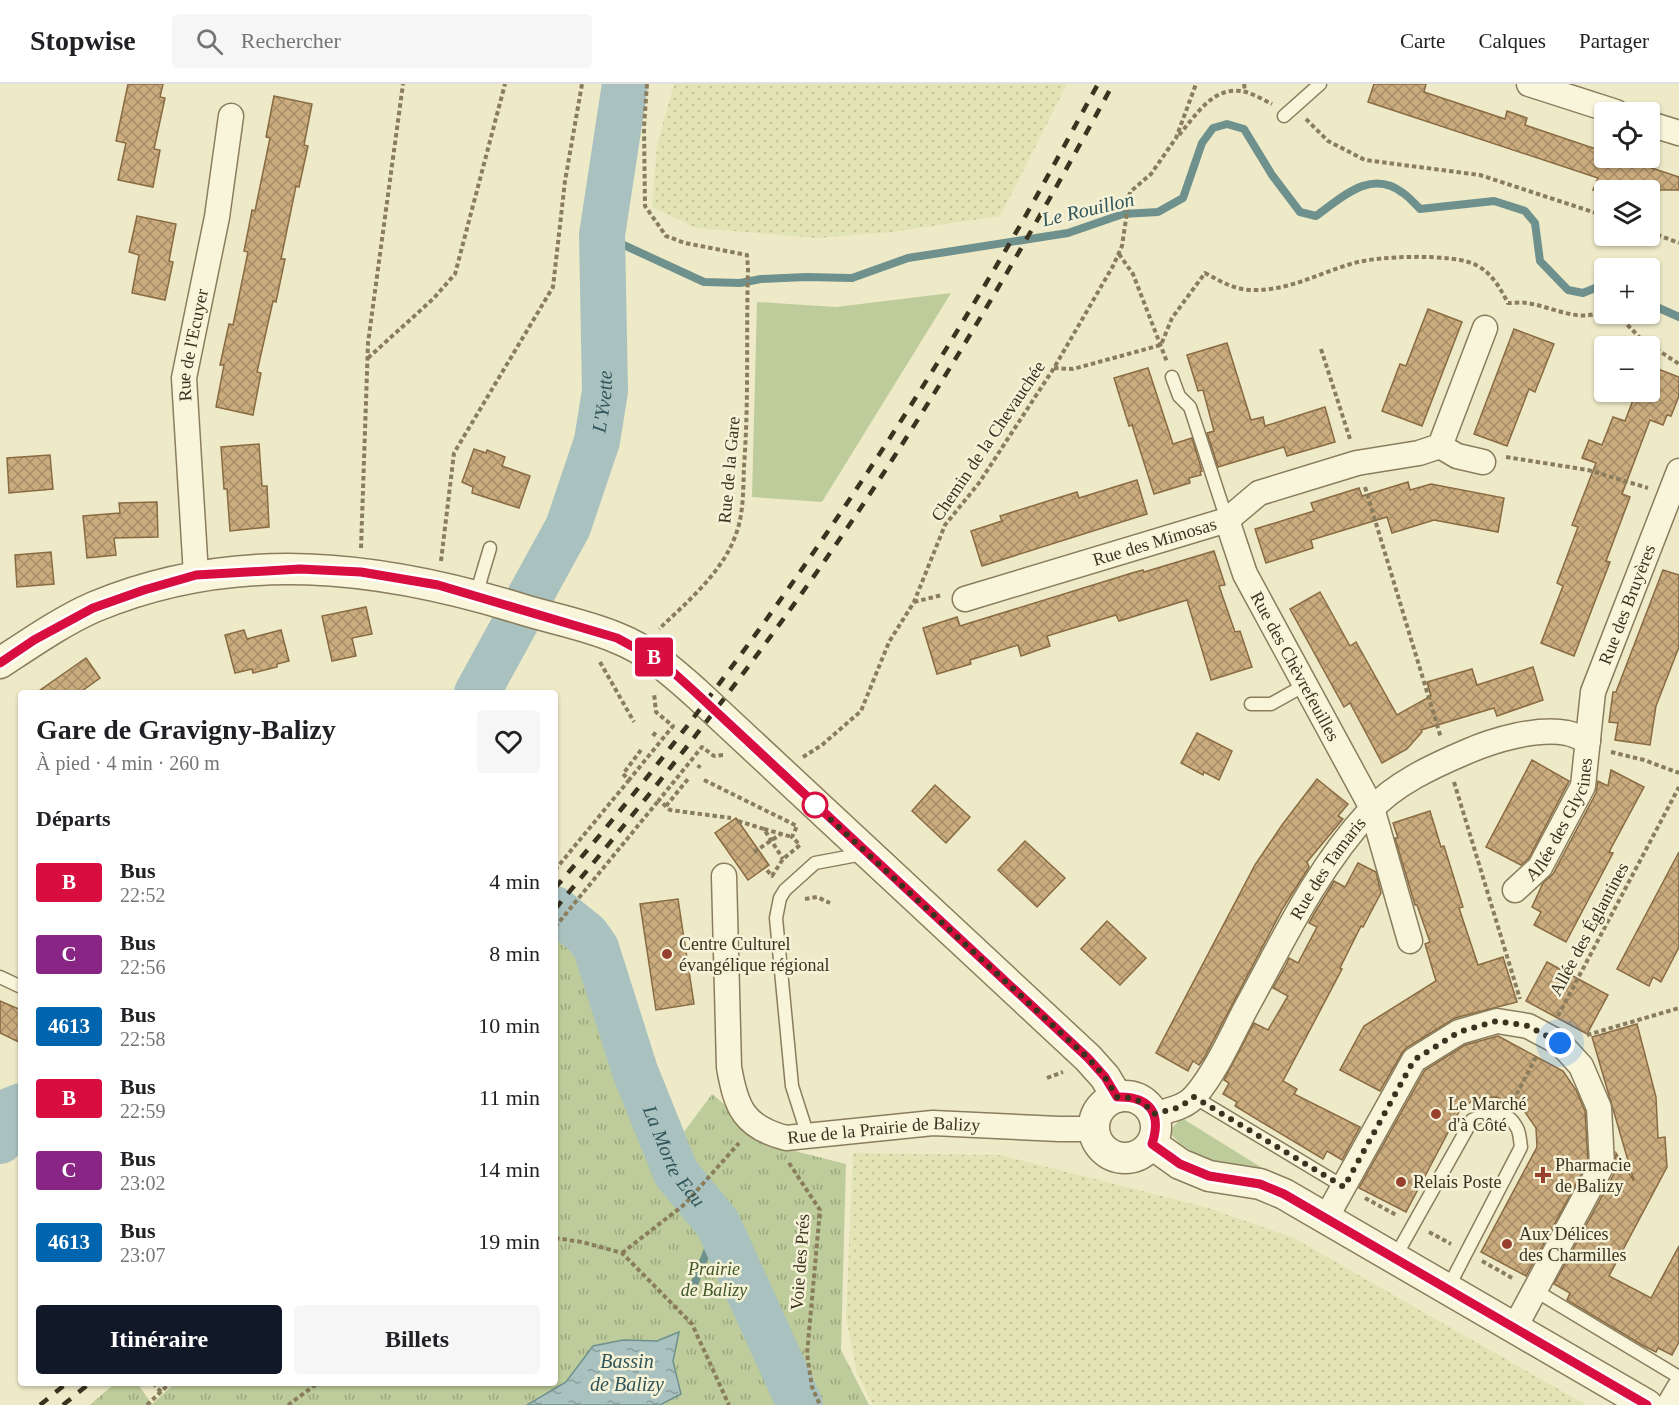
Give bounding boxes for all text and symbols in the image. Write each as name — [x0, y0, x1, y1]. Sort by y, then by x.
search box — [172, 14, 592, 68]
text: Stopwise — [30, 25, 136, 56]
icon: search — [193, 25, 226, 58]
text: Rechercher — [241, 28, 341, 53]
text: Carte — [1400, 29, 1445, 53]
text: Calques — [1478, 29, 1546, 53]
text: Partager — [1579, 29, 1649, 53]
map controls — [1594, 102, 1660, 402]
button: locate — [1594, 102, 1660, 168]
button: layers — [1594, 180, 1660, 246]
water label: Le Rouillon — [1039, 188, 1136, 231]
button: + — [1594, 258, 1660, 324]
street label: Rue de l'Ecuyer — [174, 287, 212, 402]
button: − — [1594, 336, 1660, 402]
street label: Chemin de la Chevauchée — [927, 357, 1049, 525]
water label: L'Yvette — [587, 370, 616, 435]
street label: Rue de la Gare — [714, 416, 744, 524]
street label: Rue des Mimosas — [1090, 514, 1219, 570]
street label: Rue des Bruyères — [1595, 542, 1659, 667]
street label: Rue des Chèvrefeuilles — [1246, 588, 1344, 745]
line badge: B — [634, 638, 674, 676]
text: B — [647, 645, 661, 669]
button: heart — [477, 710, 540, 773]
text: Gare de Gravigny-Balizy — [36, 714, 336, 745]
text: À pied · 4 min · 260 m — [36, 752, 220, 774]
street label: Allée des Glycines — [1521, 757, 1596, 885]
unlabelled marker — [802, 792, 828, 818]
text: Départs — [36, 806, 111, 831]
street label: Rue des Tamaris — [1286, 813, 1370, 923]
text: Bus — [120, 858, 155, 883]
street label: Allée des Églantines — [1545, 859, 1633, 999]
text: 4 min — [489, 869, 540, 894]
text: B — [62, 870, 76, 894]
text: 22:52 — [120, 884, 166, 906]
text: Bus — [120, 930, 155, 955]
place label: Centre Culturel évangélique régional — [679, 934, 829, 975]
text: 8 min — [489, 941, 540, 966]
text: C — [61, 942, 77, 966]
marker: Centre Culturel évangélique régional — [660, 947, 674, 961]
text: 22:56 — [120, 956, 166, 978]
text: Bus — [120, 1002, 155, 1027]
text: 10 min — [478, 1013, 540, 1038]
text: 4613 — [48, 1014, 90, 1038]
text: 22:58 — [120, 1028, 166, 1050]
your location — [1545, 1028, 1575, 1058]
text: Bus — [120, 1074, 155, 1099]
text: 11 min — [479, 1085, 540, 1110]
text: B — [62, 1086, 76, 1110]
place label: Le Marché d'à Côté — [1448, 1094, 1526, 1135]
text: 22:59 — [120, 1100, 166, 1122]
water label: La Morte Eau — [639, 1101, 710, 1211]
marker: Le Marché d'à Côté — [1429, 1107, 1443, 1121]
street label: Rue de la Prairie de Balizy — [786, 1113, 981, 1148]
text: Bus — [120, 1146, 155, 1171]
place label: Pharmacie de Balizy — [1555, 1155, 1631, 1196]
text: 14 min — [478, 1157, 540, 1182]
text: C — [61, 1158, 77, 1182]
marker: Pharmacie de Balizy — [1536, 1168, 1550, 1182]
text: 23:02 — [120, 1172, 166, 1194]
place label: Relais Poste — [1413, 1172, 1502, 1192]
marker: Relais Poste — [1394, 1175, 1408, 1189]
street label: Voie des Prés — [787, 1213, 813, 1311]
text: Bus — [120, 1218, 155, 1243]
place label: Aux Délices des Charmilles — [1519, 1224, 1626, 1265]
text: 19 min — [478, 1229, 540, 1254]
text: 4613 — [48, 1230, 90, 1254]
marker: Aux Délices des Charmilles — [1500, 1237, 1514, 1251]
text: 23:07 — [120, 1244, 166, 1266]
park label: Prairie de Balizy — [681, 1259, 747, 1300]
button: Itinéraire — [36, 1305, 282, 1374]
button: Billets — [294, 1305, 540, 1374]
water label: Bassin de Balizy — [590, 1350, 664, 1396]

